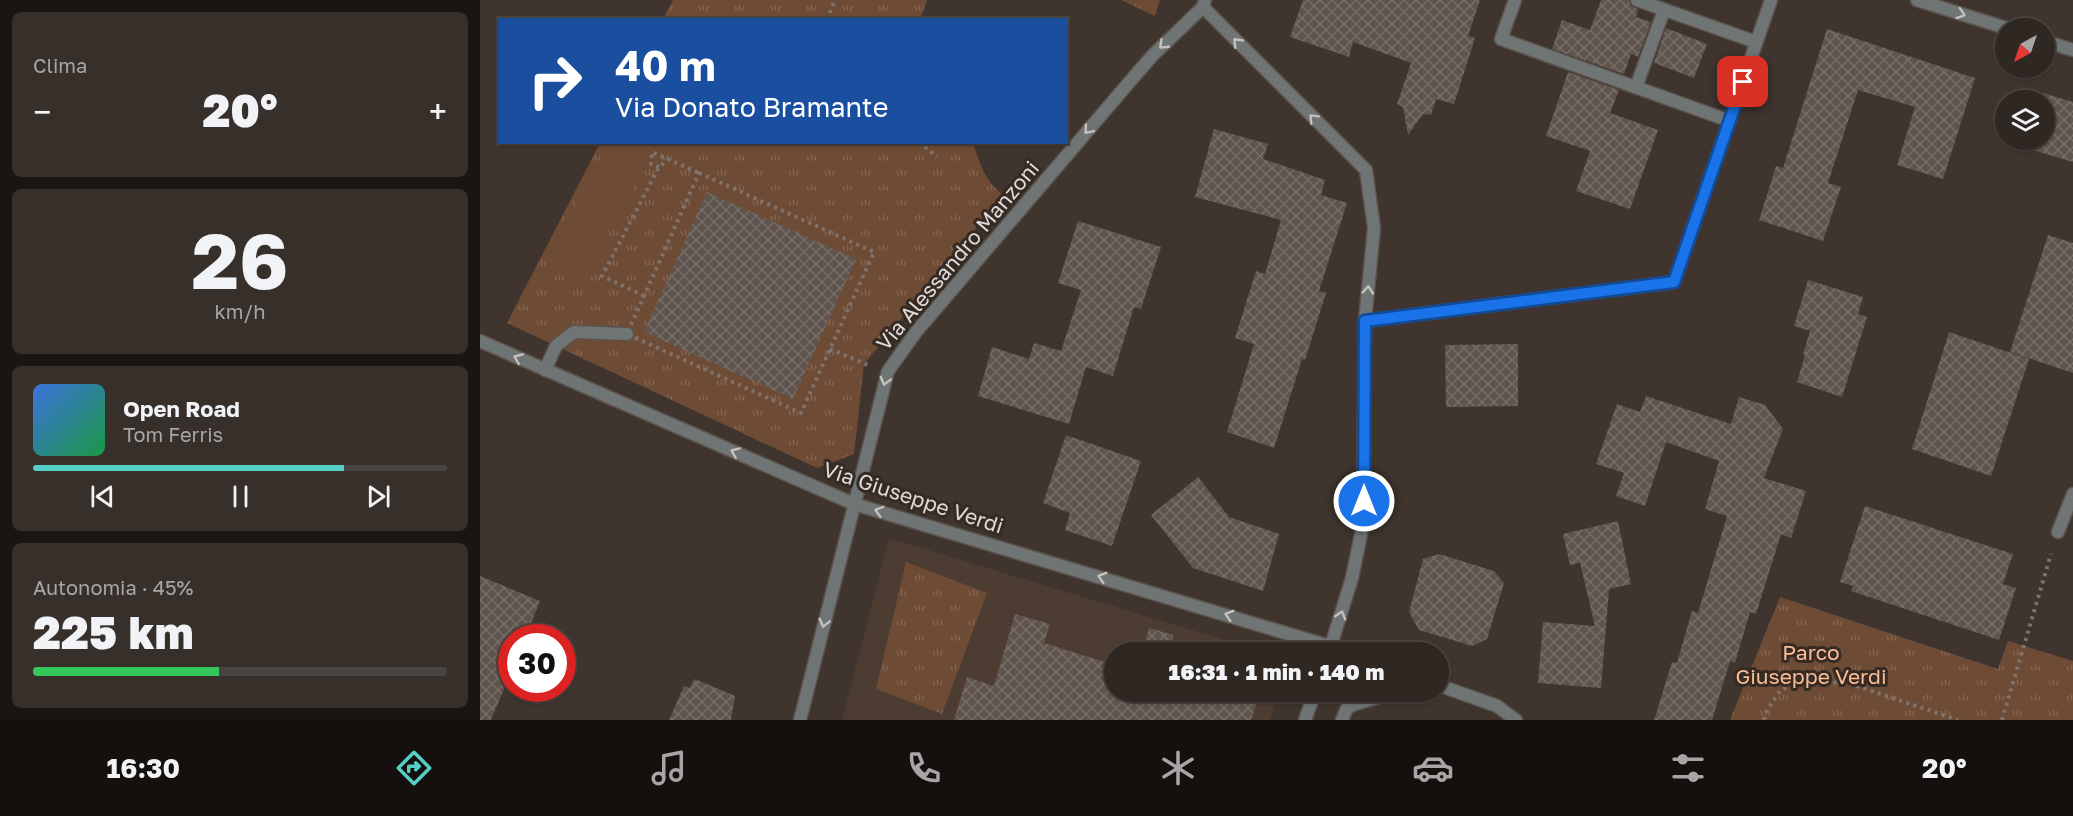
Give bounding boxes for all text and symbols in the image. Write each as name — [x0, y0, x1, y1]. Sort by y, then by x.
one-way arrow — [1955, 7, 1966, 19]
north arrow — [1995, 18, 2055, 78]
map controls — [1995, 18, 2055, 150]
one-way arrow — [1160, 38, 1170, 49]
one-way arrow — [1233, 38, 1244, 49]
text: 40 m — [615, 40, 716, 90]
icon: right — [516, 42, 594, 120]
text: Clima — [33, 53, 87, 77]
pin — [1717, 56, 1768, 107]
icon: arrive — [1726, 65, 1759, 98]
text: 20° — [202, 83, 278, 137]
button: layers — [1995, 90, 2055, 150]
text: Via Donato Bramante — [615, 91, 888, 123]
text: − — [33, 92, 51, 131]
text: + — [429, 92, 447, 131]
one-way arrow — [1309, 114, 1320, 124]
one-way arrow — [1084, 123, 1095, 134]
street label: Via Alessandro Manzoni — [870, 155, 1044, 356]
text: 26 — [191, 213, 289, 306]
one-way arrow — [1361, 285, 1374, 294]
text: km/h — [215, 299, 265, 323]
one-way arrow — [513, 353, 524, 365]
one-way arrow — [880, 376, 893, 386]
text: Open Road — [123, 395, 240, 422]
text: Tom Ferris — [123, 422, 223, 446]
one-way arrow — [730, 447, 741, 459]
street label: Via Giuseppe Verdi — [820, 456, 1007, 538]
position arrow — [1332, 469, 1396, 533]
icon: previous — [86, 480, 119, 513]
icon: pause — [224, 480, 257, 513]
icon: next — [362, 480, 395, 513]
one-way arrow — [874, 506, 884, 518]
one-way arrow — [1097, 572, 1108, 584]
text: Autonomia · 45% — [33, 575, 193, 599]
text: 225 km — [33, 605, 194, 659]
one-way arrow — [1224, 610, 1235, 622]
one-way arrow — [1334, 610, 1346, 621]
one-way arrow — [819, 618, 832, 628]
speed limit sign: 30 — [498, 624, 576, 702]
park label: Parco Giuseppe Verdi — [1735, 639, 1887, 689]
text: 16:31 · 1 min · 140 m — [1169, 658, 1384, 685]
icon: directions — [393, 747, 435, 789]
icon: music — [648, 747, 690, 789]
icon: phone — [903, 747, 945, 789]
icon: climate — [1157, 747, 1199, 789]
icon: car — [1412, 747, 1454, 789]
icon: filters — [1667, 747, 1709, 789]
text: 16:30 — [106, 752, 180, 784]
text: 20° — [1922, 752, 1966, 784]

